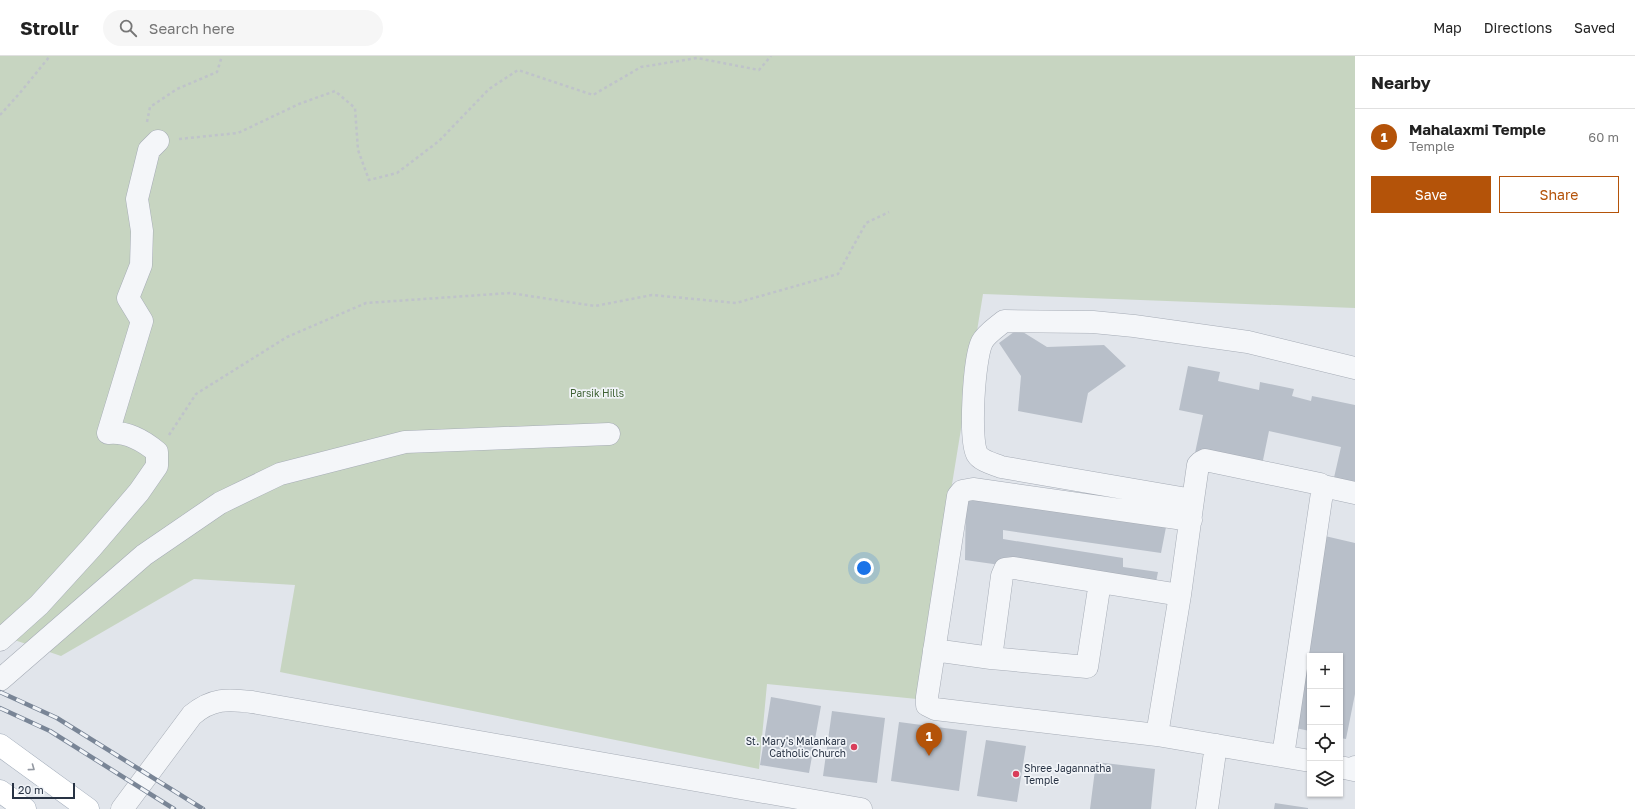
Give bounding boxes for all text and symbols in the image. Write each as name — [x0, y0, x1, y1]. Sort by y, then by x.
search box — [103, 10, 383, 46]
text: Strollr — [20, 16, 79, 39]
icon: search — [117, 17, 139, 39]
text: Search here — [149, 19, 235, 37]
text: Map — [1433, 19, 1462, 36]
text: Directions — [1484, 19, 1552, 36]
text: Saved — [1574, 19, 1615, 36]
text: Nearby — [1371, 72, 1431, 93]
text: Mahalaxmi Temple — [1409, 120, 1546, 138]
text: 1 — [1381, 129, 1387, 145]
text: 60 m — [1588, 129, 1619, 145]
text: Temple — [1409, 138, 1455, 154]
button: Save — [1371, 176, 1491, 213]
button: Share — [1499, 176, 1619, 213]
park label: Parsik Hills — [570, 387, 624, 399]
your location — [854, 558, 874, 578]
map controls — [1307, 653, 1343, 797]
button: + — [1307, 653, 1343, 689]
button: − — [1307, 689, 1343, 725]
pin: 1 — [916, 723, 942, 756]
button: locate — [1307, 725, 1343, 761]
place label: St. Mary's Malankara Catholic Church — [746, 735, 846, 759]
marker: St. Mary's Malankara Catholic Church — [849, 742, 859, 752]
button: layers — [1307, 761, 1343, 797]
place label: Shree Jagannatha Temple — [1024, 762, 1111, 786]
one-way arrow — [27, 763, 34, 770]
marker: Shree Jagannatha Temple — [1011, 769, 1021, 779]
scale bar — [12, 781, 75, 800]
text: 20 m — [18, 783, 44, 796]

